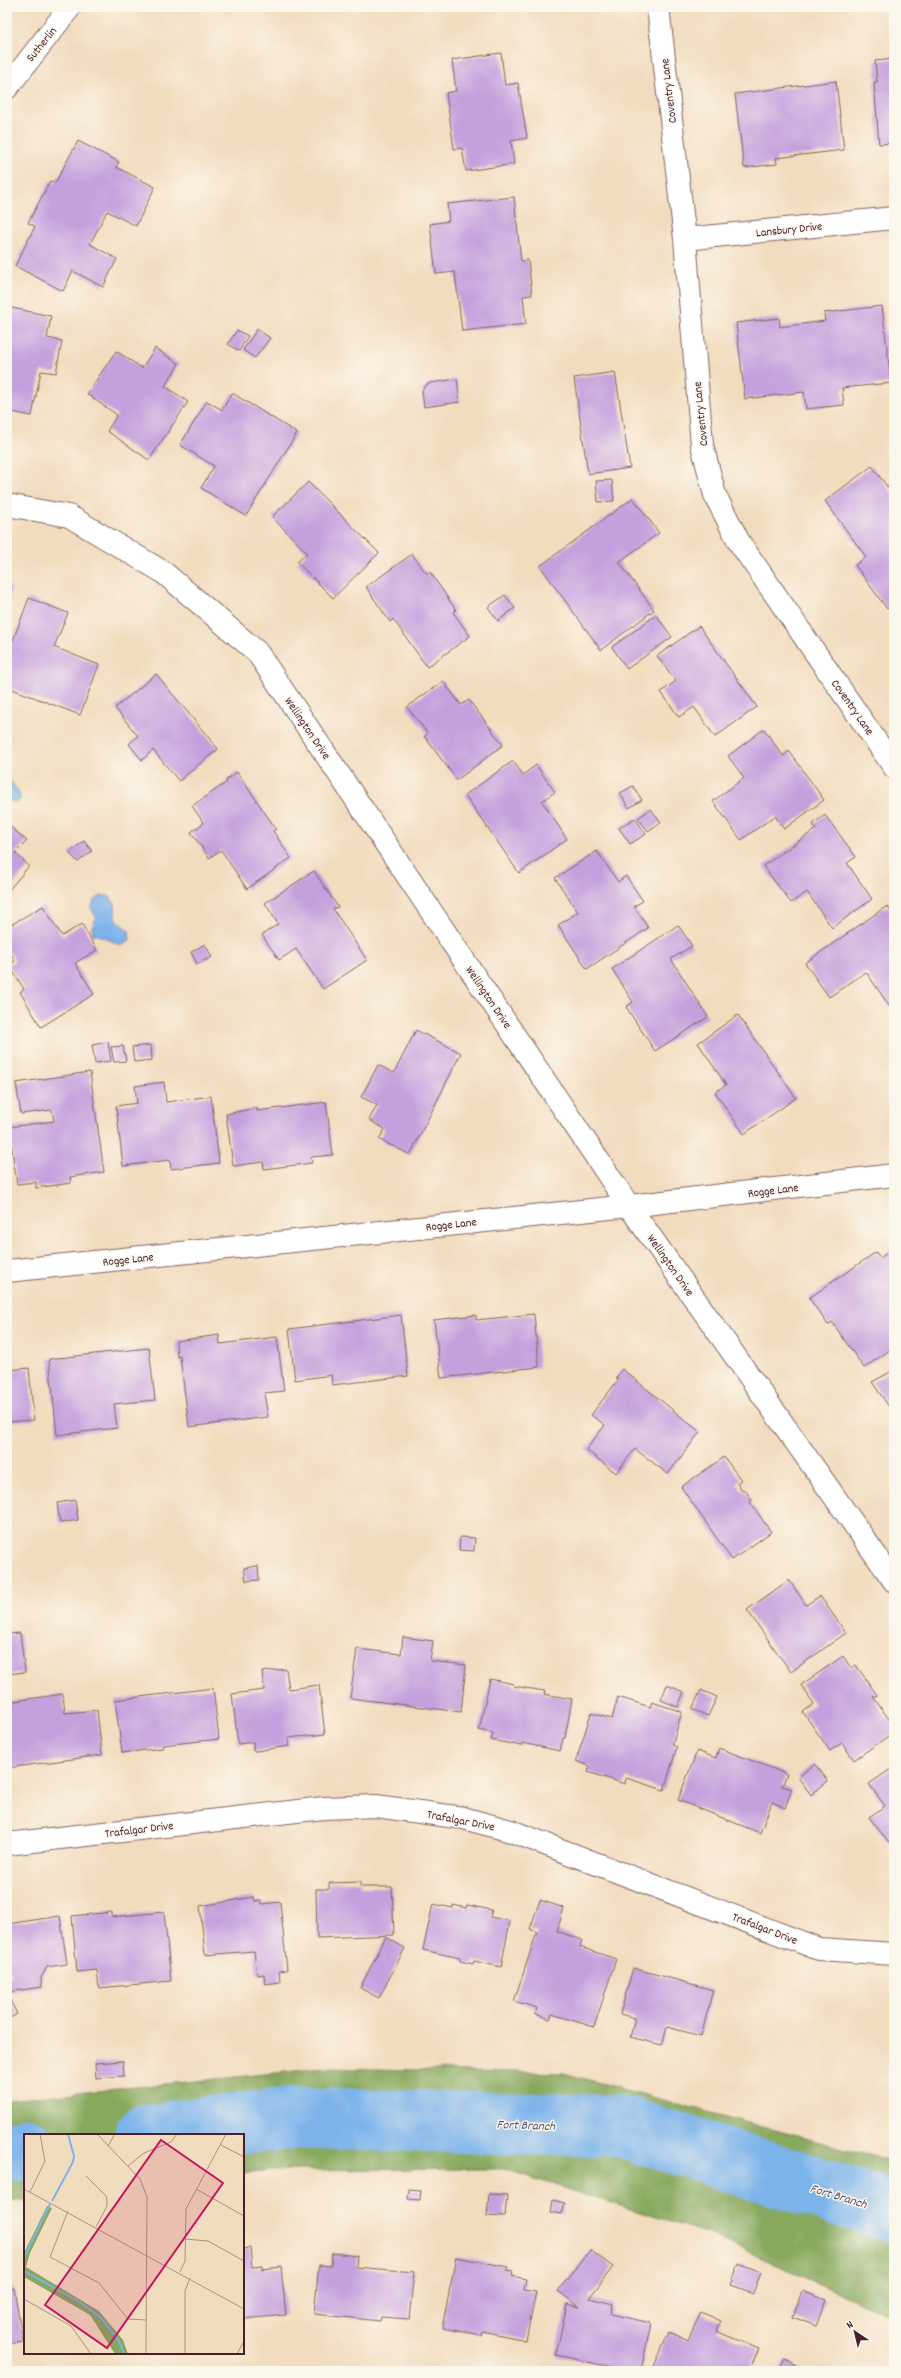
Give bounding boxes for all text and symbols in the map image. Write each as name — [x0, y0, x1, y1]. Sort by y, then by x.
street label: Sutherlin — [23, 23, 62, 66]
street label: Coventry Lane — [657, 58, 682, 124]
street label: Lansbury Drive — [755, 219, 823, 242]
street label: Coventry Lane — [690, 381, 713, 447]
street label: Coventry Lane — [826, 676, 877, 739]
street label: Wellington Drive — [280, 694, 334, 763]
street label: Wellington Drive — [461, 963, 515, 1032]
street label: Rogge Lane — [747, 1180, 800, 1203]
street label: Rogge Lane — [425, 1214, 477, 1237]
street label: Wellington Drive — [642, 1231, 697, 1300]
street label: Rogge Lane — [102, 1249, 154, 1272]
street label: Trafalgar Drive — [425, 1807, 496, 1836]
street label: Trafalgar Drive — [104, 1818, 174, 1843]
street label: Trafalgar Drive — [729, 1909, 800, 1950]
water label: Fort Branch — [496, 2116, 556, 2137]
inset map — [24, 2134, 244, 2354]
water label: Fort Branch — [808, 2180, 870, 2215]
north arrow — [835, 2312, 875, 2352]
text: N — [844, 2317, 858, 2334]

